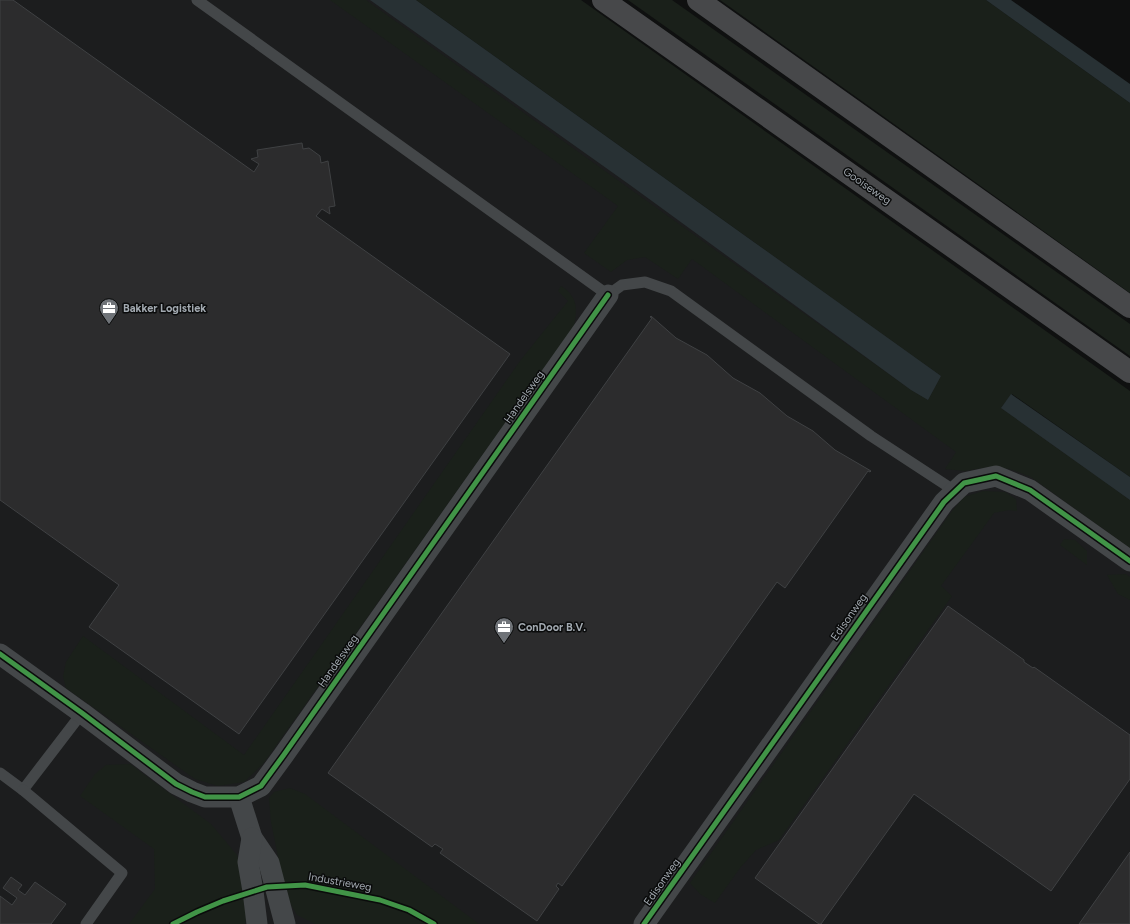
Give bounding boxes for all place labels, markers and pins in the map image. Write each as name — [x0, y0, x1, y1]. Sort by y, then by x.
office icon: Bakker Logistiek — [98, 297, 120, 325]
place label: Bakker Logistiek — [123, 302, 206, 315]
office icon: ConDoor B.V. — [493, 616, 515, 644]
place label: ConDoor B.V. — [518, 621, 586, 634]

